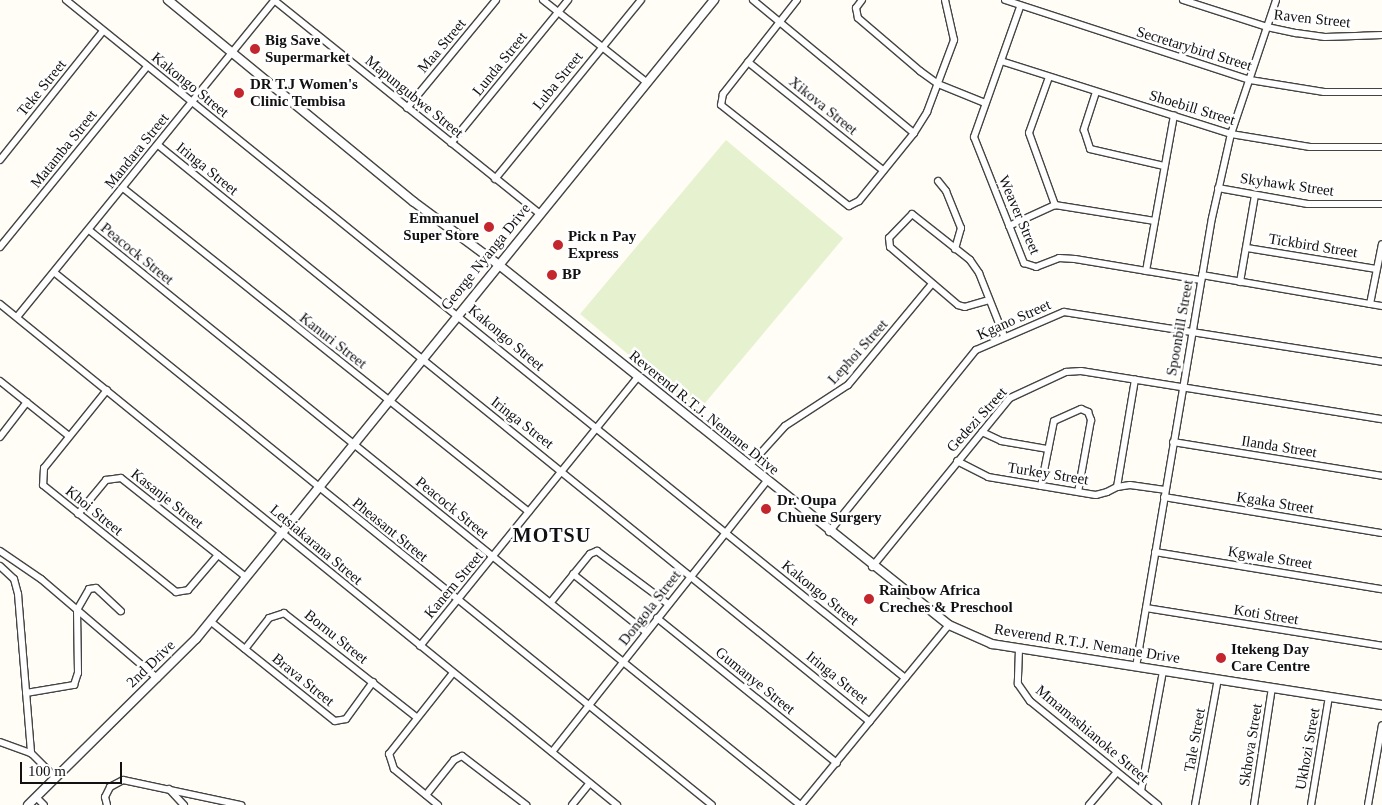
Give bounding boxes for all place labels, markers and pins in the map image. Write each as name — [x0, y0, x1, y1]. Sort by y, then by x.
place label: Big Save Supermarket — [265, 31, 350, 66]
marker: Big Save Supermarket — [249, 43, 261, 55]
place label: DR T.J Women's Clinic Tembisa — [250, 75, 358, 110]
marker: DR T.J Women's Clinic Tembisa — [232, 86, 246, 100]
place label: Emmanuel Super Store — [403, 209, 479, 244]
marker: Emmanuel Super Store — [483, 221, 495, 233]
place label: Pick n Pay Express — [568, 227, 636, 262]
marker: Pick n Pay Express — [552, 239, 564, 251]
place label: BP — [562, 266, 581, 284]
marker: BP — [546, 269, 558, 281]
place label: Dr. Oupa Chuene Surgery — [777, 491, 882, 526]
marker: Dr. Oupa Chuene Surgery — [759, 502, 773, 516]
place label: Rainbow Africa Creches & Preschool — [879, 581, 1013, 616]
marker: Rainbow Africa Creches & Preschool — [863, 593, 875, 605]
place label: Itekeng Day Care Centre — [1231, 640, 1310, 675]
marker: Itekeng Day Care Centre — [1215, 652, 1227, 664]

